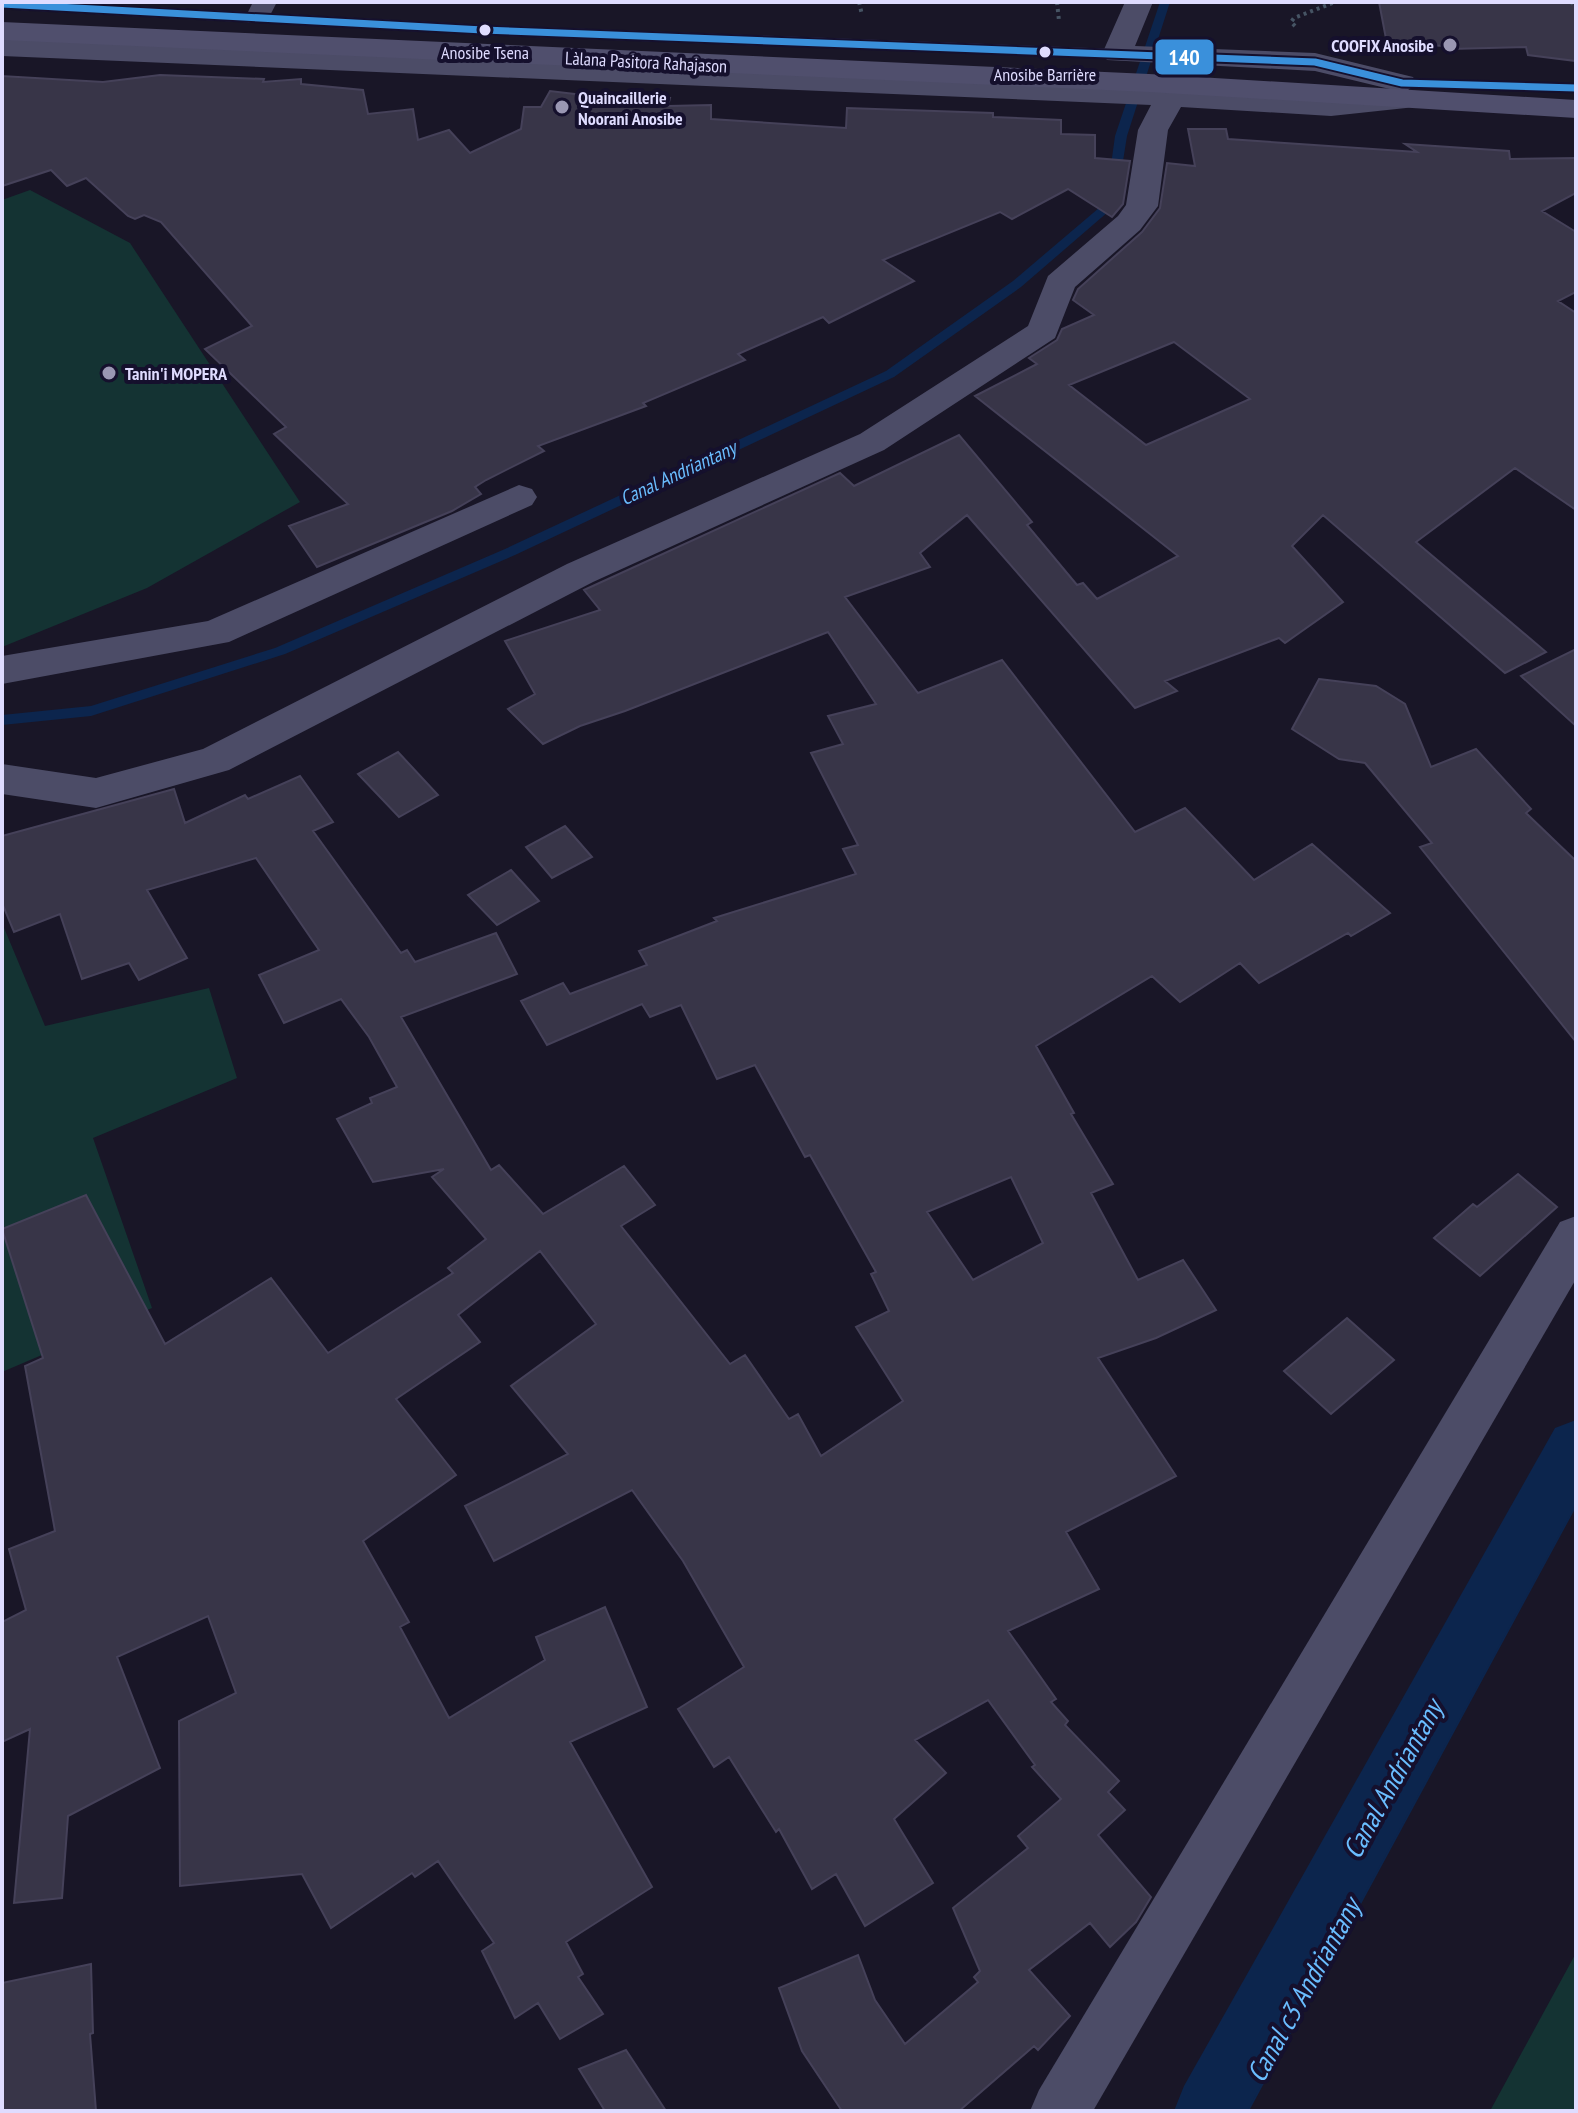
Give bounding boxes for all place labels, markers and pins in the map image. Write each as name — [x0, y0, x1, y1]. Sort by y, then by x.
marker: Anosibe Tsena — [477, 22, 493, 38]
place label: COOFIX Anosibe — [1331, 34, 1434, 57]
marker: COOFIX Anosibe — [1441, 36, 1459, 54]
place label: Anosibe Tsena — [441, 41, 529, 64]
marker: Anosibe Barrière — [1037, 44, 1053, 60]
place label: Anosibe Barrière — [994, 63, 1096, 86]
place label: Quaincaillerie Noorani Anosibe — [578, 86, 683, 130]
marker: Quaincaillerie Noorani Anosibe — [553, 98, 571, 116]
place label: Tanin'i MOPERA — [125, 362, 228, 385]
marker: Tanin'i MOPERA — [100, 364, 118, 382]

